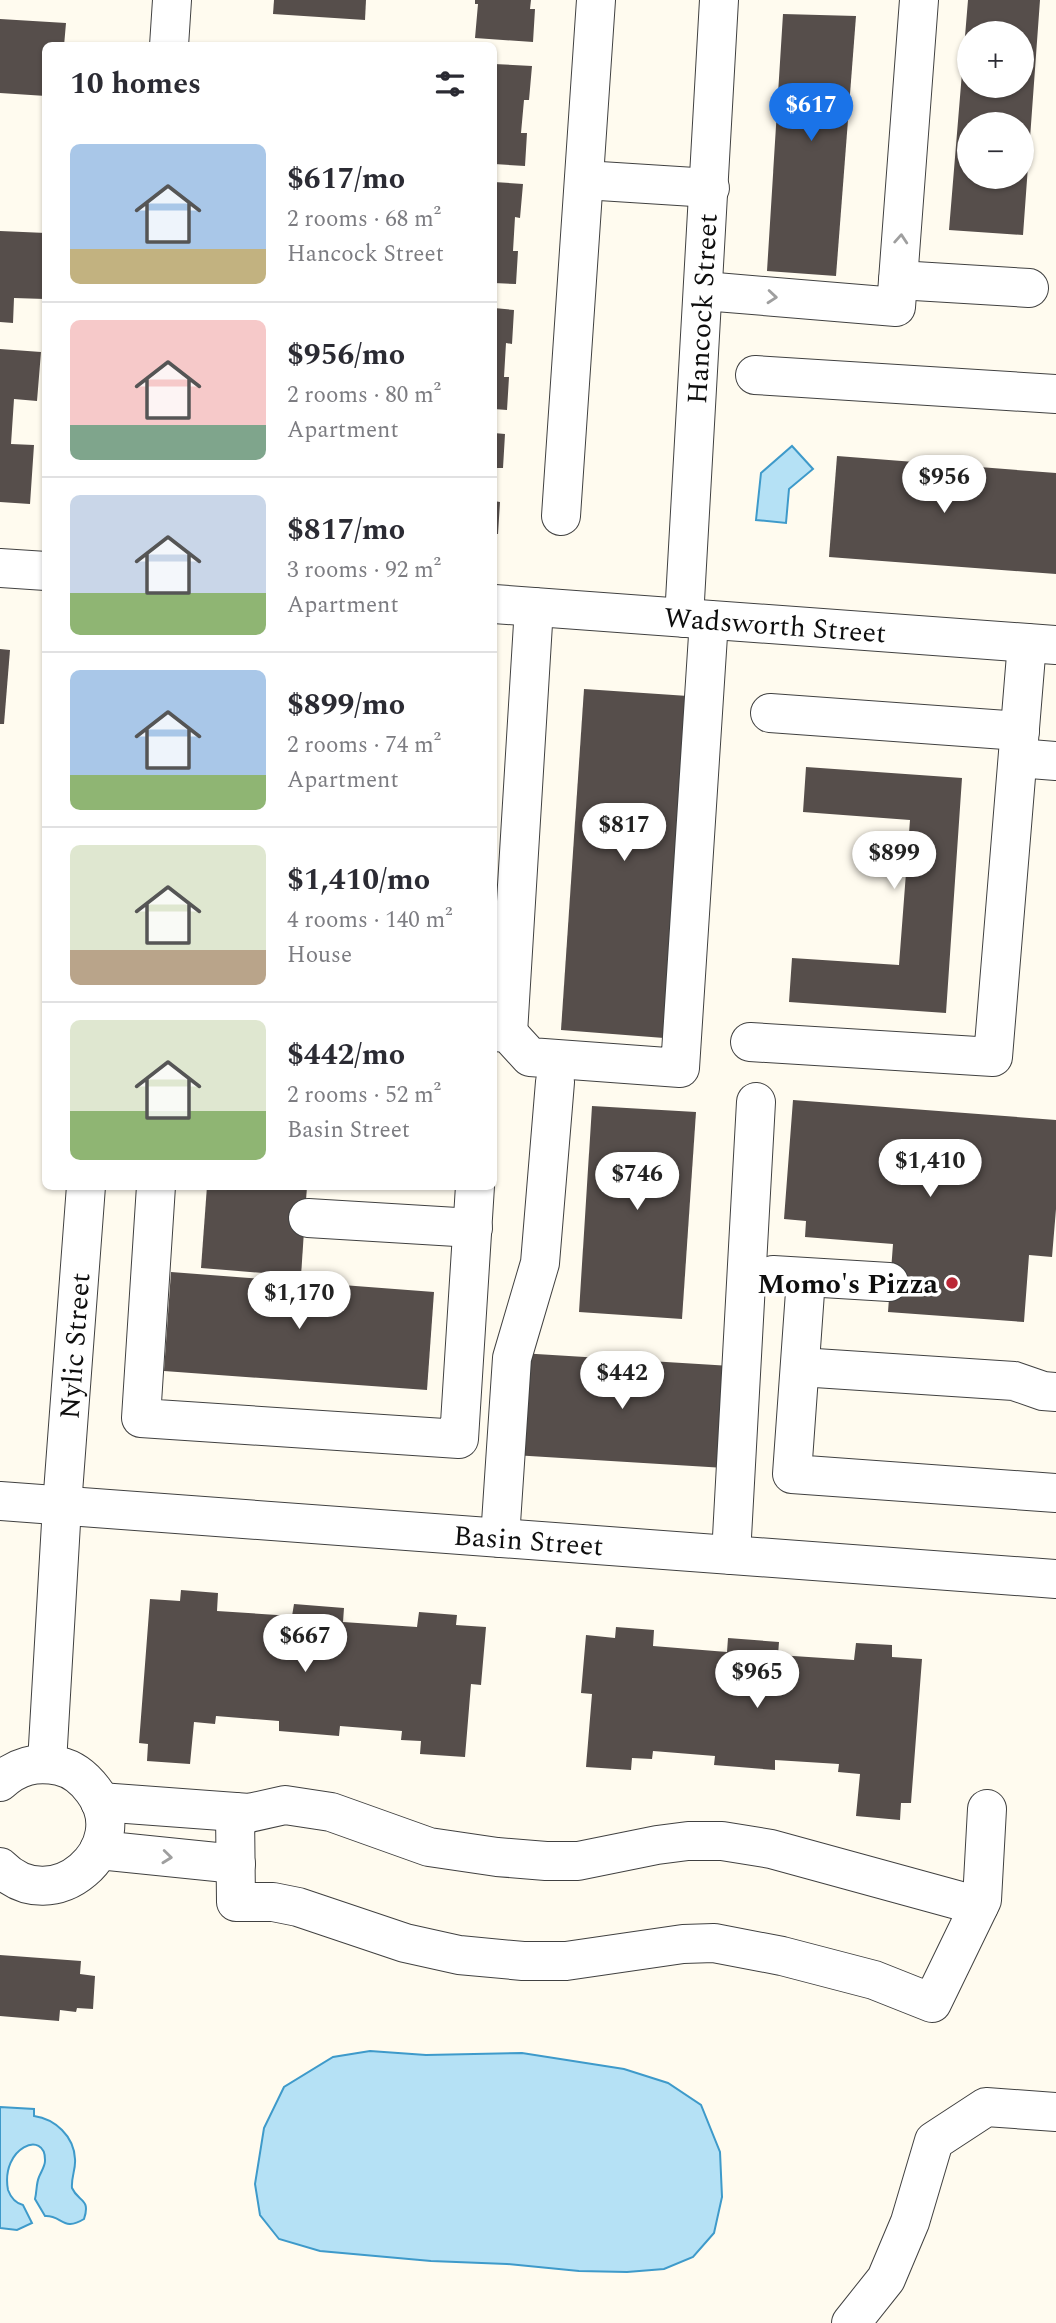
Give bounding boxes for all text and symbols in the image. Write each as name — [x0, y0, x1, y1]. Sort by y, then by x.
map controls — [957, 21, 1034, 189]
button: + — [957, 21, 1034, 98]
text: 10 homes — [70, 61, 201, 107]
icon: filters — [431, 65, 469, 103]
pin: $617 — [770, 83, 852, 143]
text: $617 — [785, 88, 837, 123]
button: − — [957, 112, 1034, 189]
text: $617/mo — [287, 156, 405, 202]
icon: home — [126, 172, 210, 256]
text: 2 rooms · 68 m² — [287, 202, 441, 237]
street label: Hancock Street — [676, 212, 730, 405]
one-way arrow — [893, 233, 908, 244]
text: Hancock Street — [287, 237, 444, 272]
one-way arrow — [767, 289, 778, 304]
text: $956/mo — [287, 332, 405, 378]
icon: home — [126, 348, 210, 432]
text: 2 rooms · 80 m² — [287, 378, 441, 413]
text: Apartment — [287, 413, 399, 448]
pin: $956 — [903, 456, 985, 515]
text: $956 — [918, 460, 970, 495]
text: $817/mo — [287, 507, 405, 553]
icon: home — [126, 523, 210, 607]
text: 3 rooms · 92 m² — [287, 553, 441, 588]
text: Apartment — [287, 588, 399, 623]
street label: Wadsworth Street — [663, 596, 888, 656]
text: $899/mo — [287, 682, 405, 728]
icon: home — [126, 698, 210, 782]
text: 2 rooms · 74 m² — [287, 728, 441, 763]
text: Apartment — [287, 763, 399, 798]
pin: $817 — [583, 804, 665, 863]
text: $817 — [598, 808, 650, 843]
pin: $899 — [853, 832, 935, 891]
text: $899 — [868, 836, 920, 871]
text: $1,410/mo — [287, 857, 430, 903]
icon: home — [126, 873, 210, 957]
text: 4 rooms · 140 m² — [287, 903, 453, 938]
text: House — [287, 938, 352, 973]
text: $442/mo — [287, 1032, 405, 1078]
icon: home — [126, 1048, 210, 1132]
text: 2 rooms · 52 m² — [287, 1078, 441, 1113]
text: Basin Street — [287, 1113, 410, 1148]
pin: $1,410 — [873, 1140, 987, 1199]
text: $1,410 — [895, 1144, 965, 1179]
pin: $746 — [596, 1152, 678, 1212]
text: $746 — [611, 1157, 663, 1192]
place label: Momo's Pizza — [757, 1263, 939, 1306]
street label: Nylic Street — [49, 1271, 102, 1421]
pin: $1,170 — [242, 1272, 356, 1331]
marker: Momo's Pizza — [944, 1275, 960, 1291]
text: $1,170 — [264, 1276, 334, 1311]
pin: $442 — [581, 1352, 663, 1411]
text: $442 — [596, 1356, 648, 1391]
street label: Basin Street — [452, 1515, 605, 1569]
pin: $667 — [264, 1614, 346, 1674]
text: $667 — [279, 1619, 331, 1654]
pin: $965 — [716, 1650, 798, 1710]
text: $965 — [731, 1655, 783, 1690]
one-way arrow — [161, 1849, 172, 1864]

